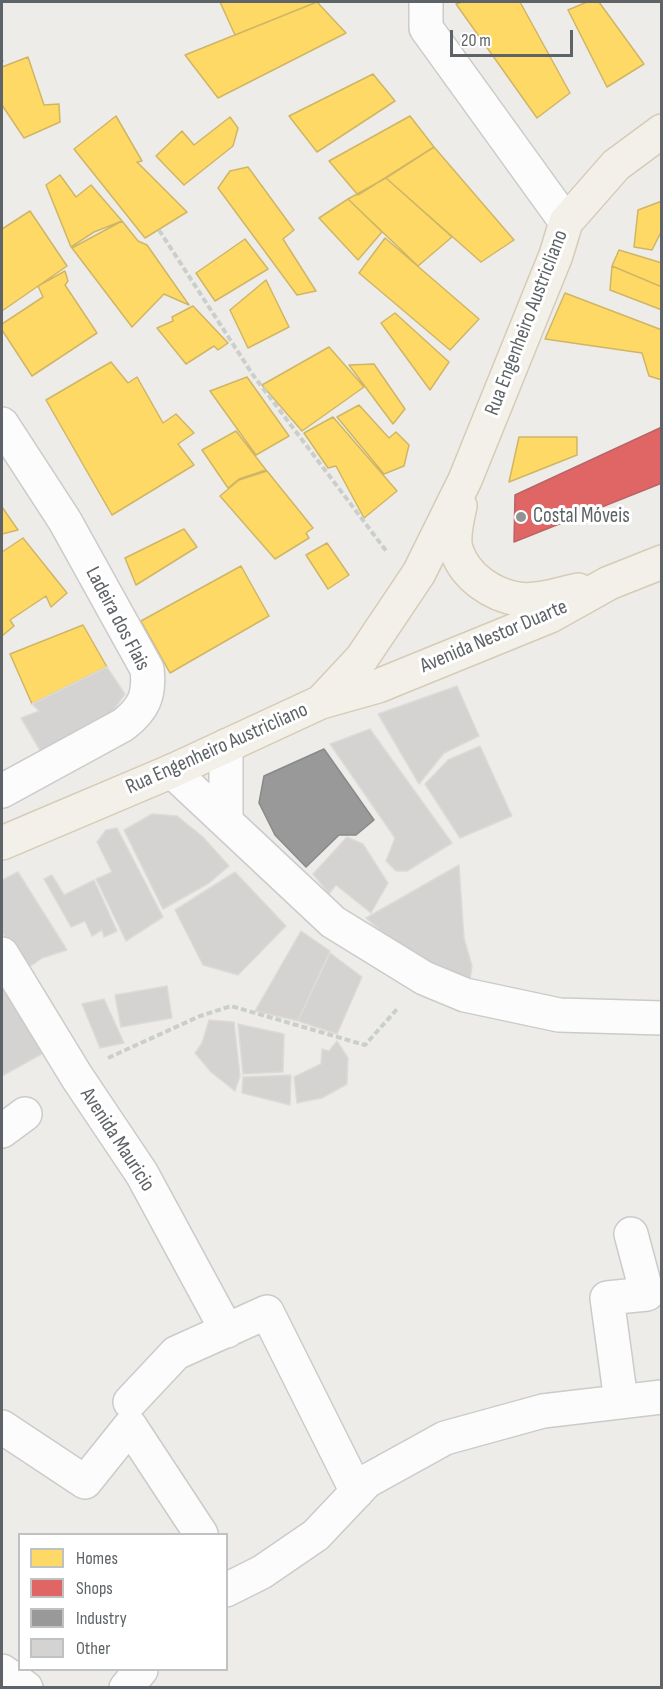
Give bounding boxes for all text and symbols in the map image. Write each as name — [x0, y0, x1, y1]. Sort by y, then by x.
scale bar — [453, 18, 576, 56]
text: 20 m — [461, 30, 491, 51]
street label: Rua Engenheiro Austricliano — [480, 227, 574, 419]
place label: Costal Móveis — [533, 504, 630, 530]
marker: Costal Móveis — [514, 510, 528, 524]
street label: Ladeira dos Flais — [79, 563, 155, 675]
street label: Avenida Nestor Duarte — [417, 595, 571, 679]
street label: Rua Engenheiro Austricliano — [122, 698, 312, 800]
street label: Avenida Mauricio — [74, 1083, 160, 1197]
legend — [18, 1533, 228, 1671]
text: Homes — [76, 1548, 118, 1569]
text: Shops — [76, 1578, 113, 1599]
text: Industry — [76, 1608, 127, 1629]
text: Other — [76, 1638, 110, 1659]

